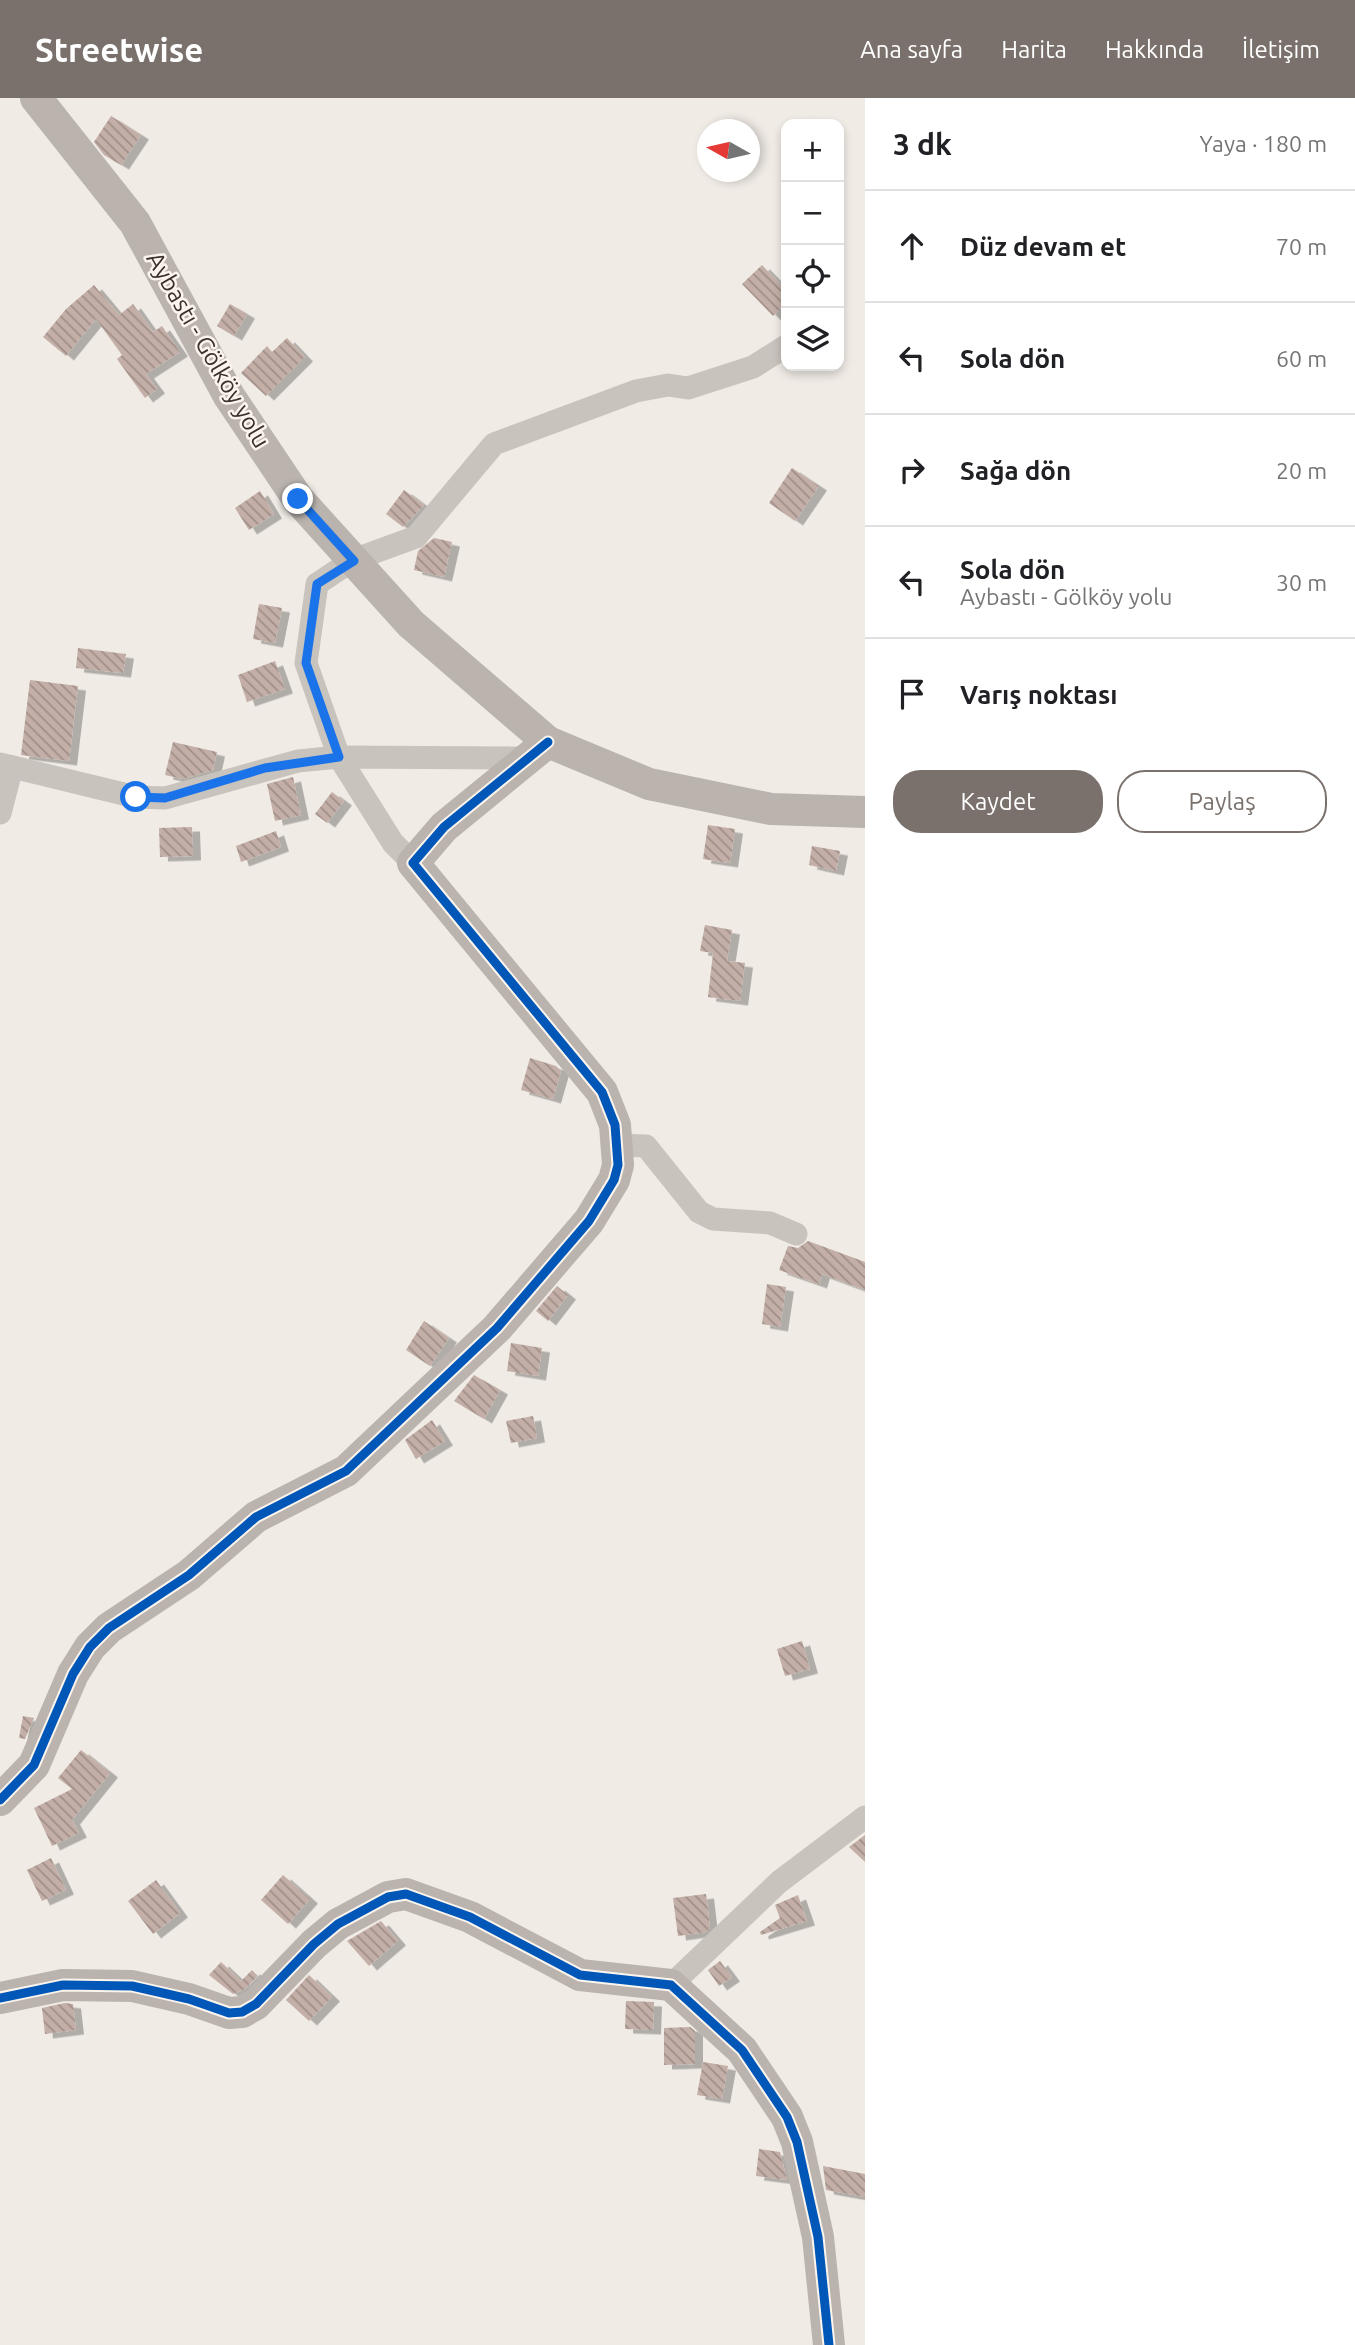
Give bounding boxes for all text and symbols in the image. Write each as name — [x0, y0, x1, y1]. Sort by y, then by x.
text: Streetwise — [35, 31, 203, 68]
text: Ana sayfa — [860, 36, 963, 63]
text: Harita — [1001, 36, 1067, 63]
text: Hakkında — [1105, 36, 1204, 63]
text: İletişim — [1242, 36, 1320, 63]
north arrow — [697, 119, 760, 182]
map controls — [781, 119, 844, 371]
button: + — [781, 119, 844, 182]
text: 3 dk — [893, 127, 952, 161]
text: Yaya · 180 m — [1200, 131, 1327, 156]
button: − — [781, 182, 844, 245]
icon: ahead — [893, 227, 931, 265]
text: Düz devam et — [960, 232, 1126, 261]
text: 70 m — [1276, 234, 1327, 259]
button: locate — [781, 245, 844, 308]
street label: Aybastı - Gölköy yolu — [141, 247, 276, 452]
button: layers — [781, 308, 844, 371]
icon: left — [893, 339, 931, 377]
text: Sola dön — [960, 344, 1065, 373]
text: 60 m — [1276, 346, 1327, 371]
icon: right — [893, 451, 931, 489]
text: Sağa dön — [960, 456, 1071, 485]
text: 20 m — [1276, 458, 1327, 483]
route end — [282, 483, 313, 514]
text: Sola dön — [960, 555, 1065, 584]
icon: left — [893, 563, 931, 601]
text: 30 m — [1276, 570, 1327, 595]
text: Aybastı - Gölköy yolu — [960, 584, 1172, 609]
icon: arrive — [893, 675, 931, 713]
text: Varış noktası — [960, 680, 1117, 709]
button: Kaydet — [893, 770, 1103, 833]
button: Paylaş — [1117, 770, 1327, 833]
route start — [120, 781, 151, 812]

